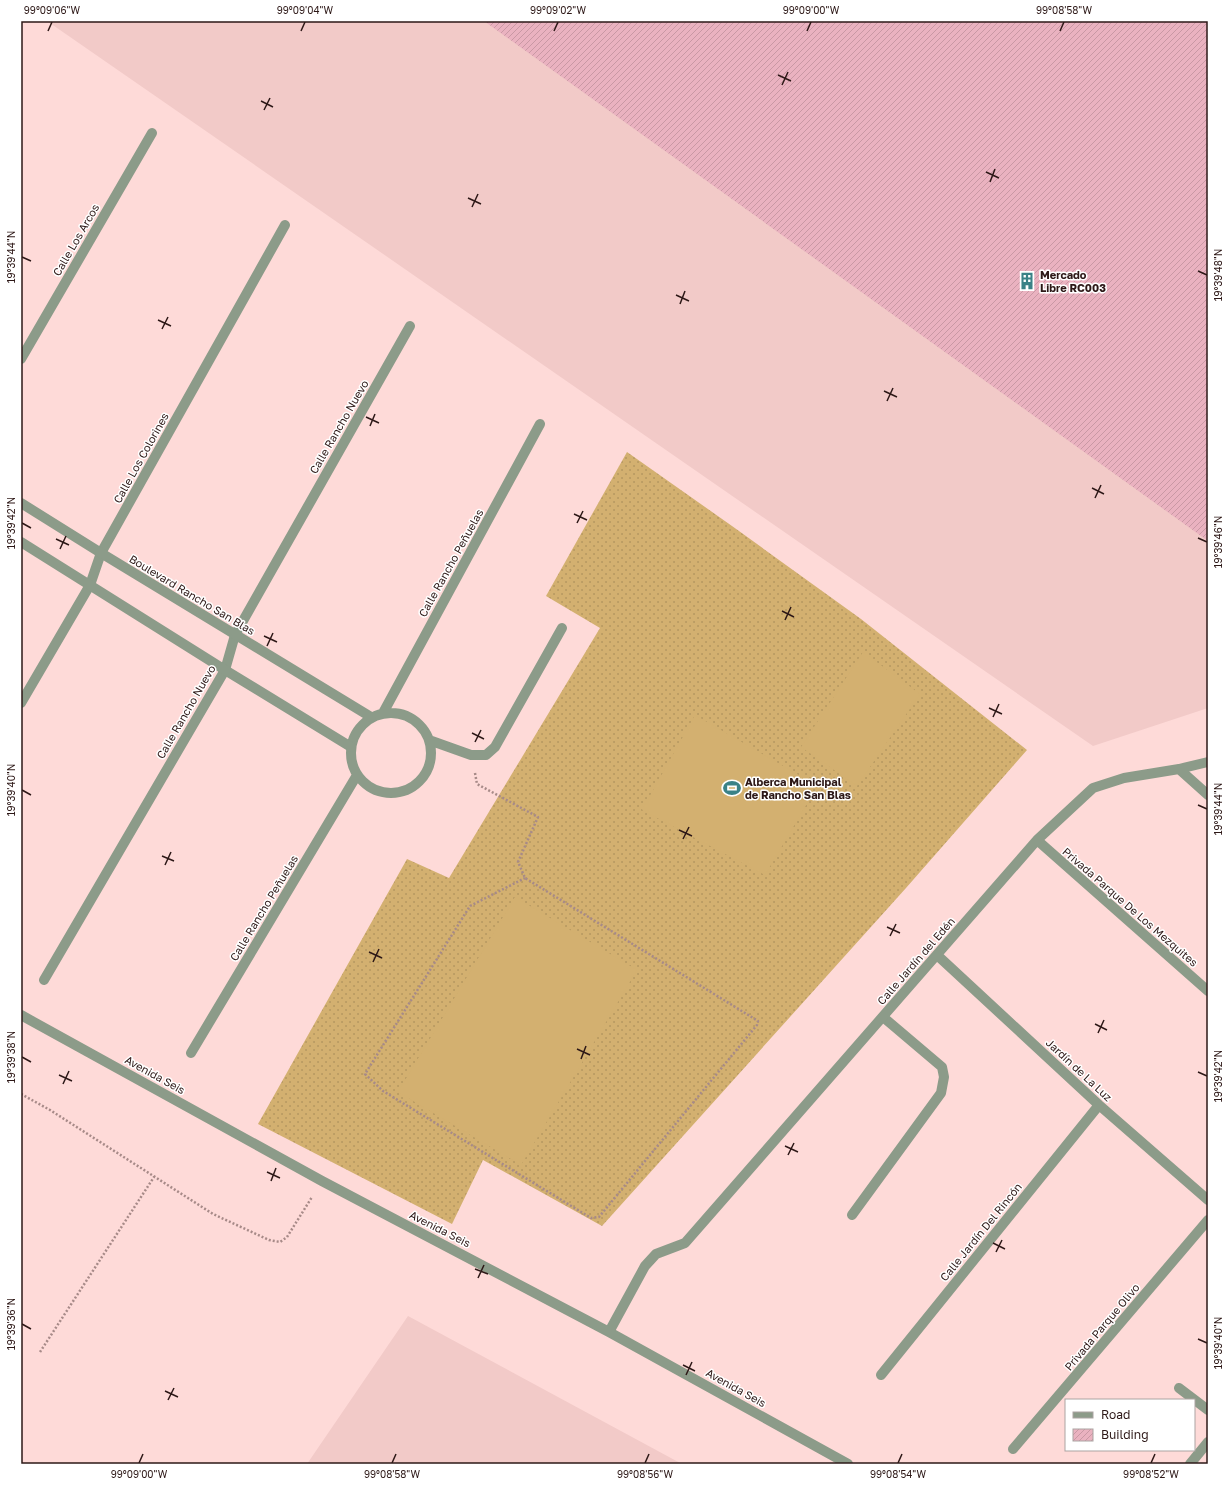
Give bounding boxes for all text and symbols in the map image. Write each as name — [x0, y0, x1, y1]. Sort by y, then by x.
text: 99°09'06"W — [24, 4, 81, 16]
text: 99°09'04"W — [277, 4, 334, 16]
text: 99°09'02"W — [530, 4, 586, 16]
text: 99°09'00"W — [783, 4, 840, 16]
text: 99°08'58"W — [1036, 4, 1092, 16]
street label: Calle Los Arcos — [50, 201, 102, 278]
text: 19°39'44"N — [5, 231, 17, 283]
text: 19°39'48"N — [1212, 249, 1224, 301]
place label: Mercado Libre RC003 — [1040, 268, 1106, 294]
building icon: Mercado Libre RC003 — [1017, 271, 1037, 291]
street label: Calle Rancho Nuevo — [306, 377, 371, 476]
street label: Calle Los Colorines — [110, 410, 171, 505]
text: 19°39'42"N — [5, 497, 17, 549]
street label: Calle Rancho Peñuelas — [416, 507, 486, 619]
text: 19°39'46"N — [1212, 516, 1224, 568]
street label: Boulevard Rancho San Blas — [127, 552, 258, 637]
street label: Calle Rancho Nuevo — [153, 662, 218, 761]
text: 19°39'40"N — [5, 764, 17, 816]
place label: Alberca Municipal de Rancho San Blas — [745, 775, 851, 801]
sports icon: Alberca Municipal de Rancho San Blas — [722, 778, 742, 798]
text: 19°39'44"N — [1212, 783, 1224, 835]
street label: Privada Parque De Los Mezquites — [1060, 844, 1201, 969]
street label: Calle Rancho Peñuelas — [227, 852, 300, 963]
street label: Calle Jardín del Edén — [874, 914, 957, 1007]
text: 19°39'38"N — [5, 1031, 17, 1083]
street label: Jardín de La Luz — [1044, 1036, 1115, 1104]
text: 19°39'42"N — [1212, 1050, 1224, 1102]
street label: Avenida Seis — [123, 1053, 188, 1096]
street label: Calle Jardín Del Rincón — [937, 1180, 1024, 1283]
street label: Avenida Seis — [408, 1208, 473, 1250]
street label: Privada Parque Olivo — [1061, 1280, 1142, 1373]
text: 19°39'36"N — [5, 1298, 17, 1350]
text: 19°39'40"N — [1212, 1317, 1224, 1369]
street label: Avenida Seis — [704, 1366, 769, 1409]
legend — [1065, 1399, 1195, 1451]
text: Road — [1101, 1407, 1130, 1422]
text: Building — [1101, 1427, 1149, 1442]
text: 99°09'00"W — [111, 1468, 168, 1480]
text: 99°08'58"W — [364, 1468, 420, 1480]
text: 99°08'56"W — [617, 1468, 673, 1480]
text: 99°08'54"W — [870, 1468, 926, 1480]
text: 99°08'52"W — [1123, 1468, 1179, 1480]

